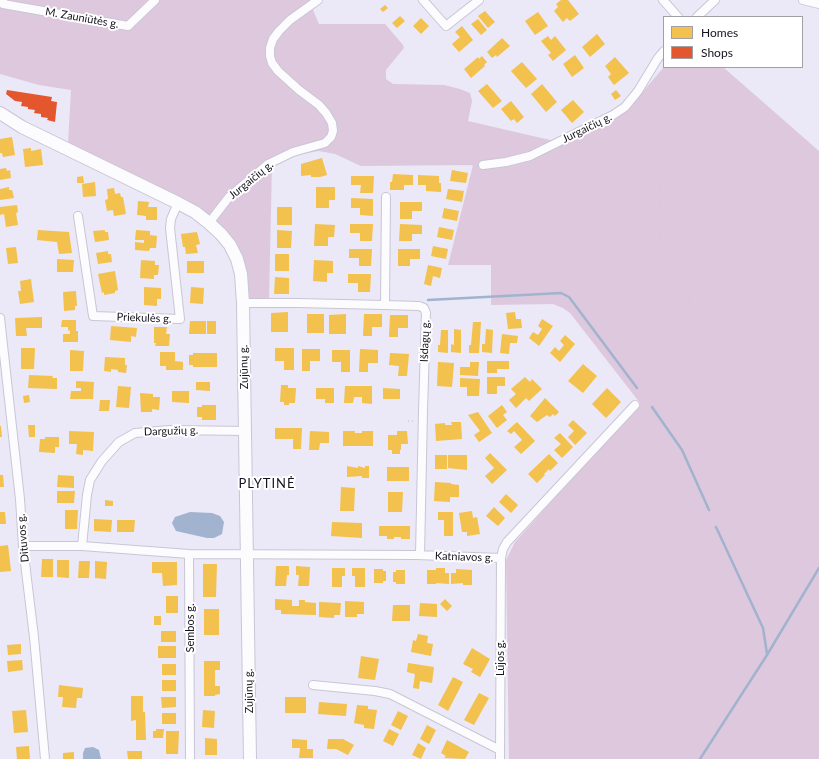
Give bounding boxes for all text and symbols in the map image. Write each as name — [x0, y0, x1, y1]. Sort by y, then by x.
street label: M. Zauniūtės g. — [44, 5, 120, 31]
legend — [663, 16, 803, 68]
text: Homes — [701, 25, 738, 40]
text: Shops — [701, 45, 733, 60]
street label: Jurgaičių g. — [560, 110, 614, 146]
street label: Jurgaičių g. — [226, 158, 276, 202]
street label: Priekulės g. — [116, 310, 172, 326]
street label: Išdagų g. — [418, 320, 432, 362]
street label: Zujūnų g. — [237, 345, 251, 389]
street label: Dargužių g. — [144, 423, 198, 439]
district label: PLYTINĖ — [238, 476, 296, 492]
street label: Dituvos g. — [14, 513, 32, 563]
street label: Katniavos g. — [435, 549, 493, 565]
street label: Sembos g. — [183, 603, 197, 653]
street label: Lūjos g. — [493, 640, 507, 676]
street label: Zujūnų g. — [242, 669, 256, 713]

